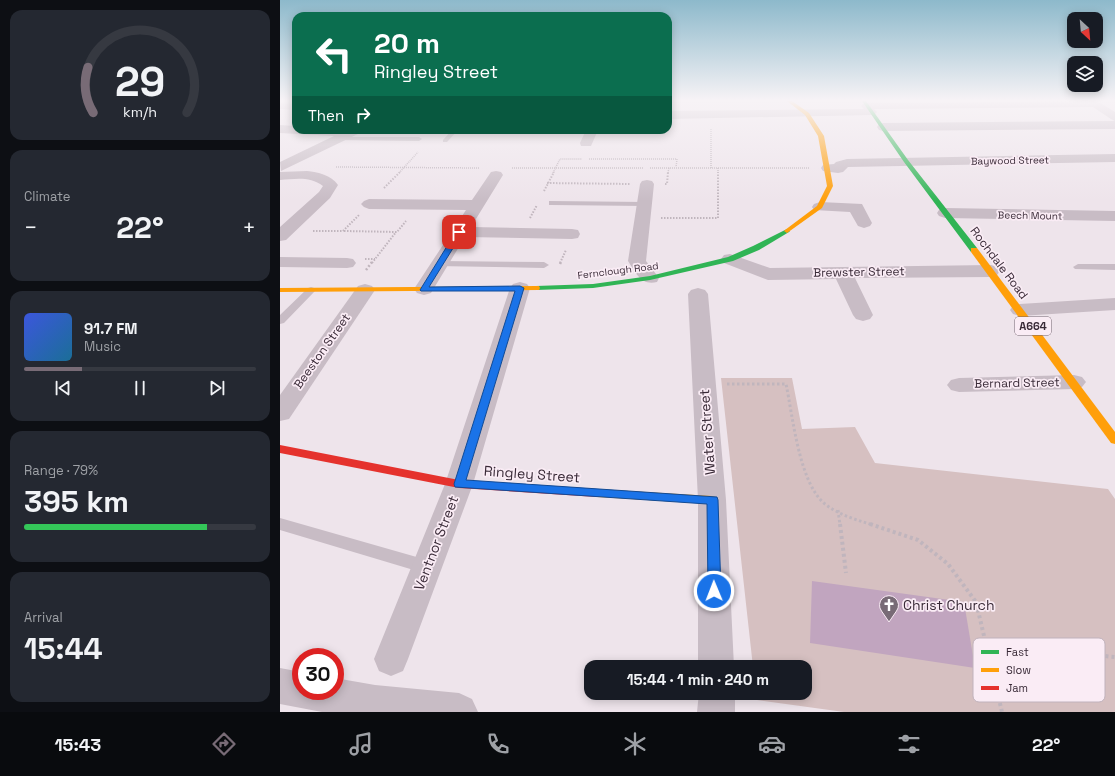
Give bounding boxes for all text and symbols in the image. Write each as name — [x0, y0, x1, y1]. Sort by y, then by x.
north arrow — [1067, 12, 1103, 48]
map controls — [1067, 12, 1103, 92]
text: 20 m — [374, 25, 440, 61]
icon: left — [308, 28, 360, 80]
text: 29 — [115, 55, 165, 108]
button: layers — [1067, 56, 1103, 92]
text: Ringley Street — [374, 60, 498, 83]
text: km/h — [123, 103, 157, 121]
icon: right — [352, 104, 374, 126]
text: Then — [308, 106, 344, 125]
street label: Baywood Street — [971, 153, 1050, 168]
text: Climate — [24, 188, 70, 205]
text: 22° — [116, 208, 164, 247]
street label: Beech Mount — [998, 208, 1063, 223]
text: − — [24, 213, 38, 241]
text: + — [242, 213, 256, 241]
pin — [442, 215, 476, 249]
icon: arrive — [448, 221, 470, 243]
street label: Rochdale Road — [967, 224, 1031, 302]
street label: Fernclough Road — [577, 259, 659, 282]
street label: Brewster Street — [813, 263, 905, 281]
street label: Beeston Street — [290, 310, 354, 392]
road number: A664 — [1015, 317, 1051, 335]
text: 91.7 FM — [84, 319, 137, 338]
text: Music — [84, 338, 121, 355]
street label: Bernard Street — [974, 374, 1060, 392]
icon: previous — [52, 377, 74, 399]
icon: pause — [129, 377, 151, 399]
icon: next — [206, 377, 228, 399]
street label: Water Street — [695, 389, 719, 475]
text: Range · 79% — [24, 462, 98, 479]
street label: Ringley Street — [483, 462, 581, 486]
text: 395 km — [24, 482, 129, 521]
street label: Ventnor Street — [410, 493, 462, 593]
position arrow — [693, 570, 735, 612]
church icon: Christ Church — [878, 594, 900, 622]
place label: Christ Church — [903, 596, 995, 614]
text: Arrival — [24, 609, 63, 626]
text: 15:44 — [24, 629, 103, 668]
legend — [973, 638, 1105, 702]
text: Fast — [1006, 645, 1029, 659]
speed limit sign: 30 — [292, 648, 344, 700]
text: Slow — [1006, 663, 1031, 677]
text: 15:44 · 1 min · 240 m — [627, 670, 769, 689]
text: Jam — [1006, 681, 1028, 695]
icon: directions — [210, 730, 238, 758]
icon: music — [347, 730, 375, 758]
icon: phone — [484, 730, 512, 758]
icon: climate — [621, 730, 649, 758]
icon: car — [758, 730, 786, 758]
icon: filters — [895, 730, 923, 758]
text: 15:43 — [54, 733, 101, 756]
text: 22° — [1032, 733, 1060, 756]

